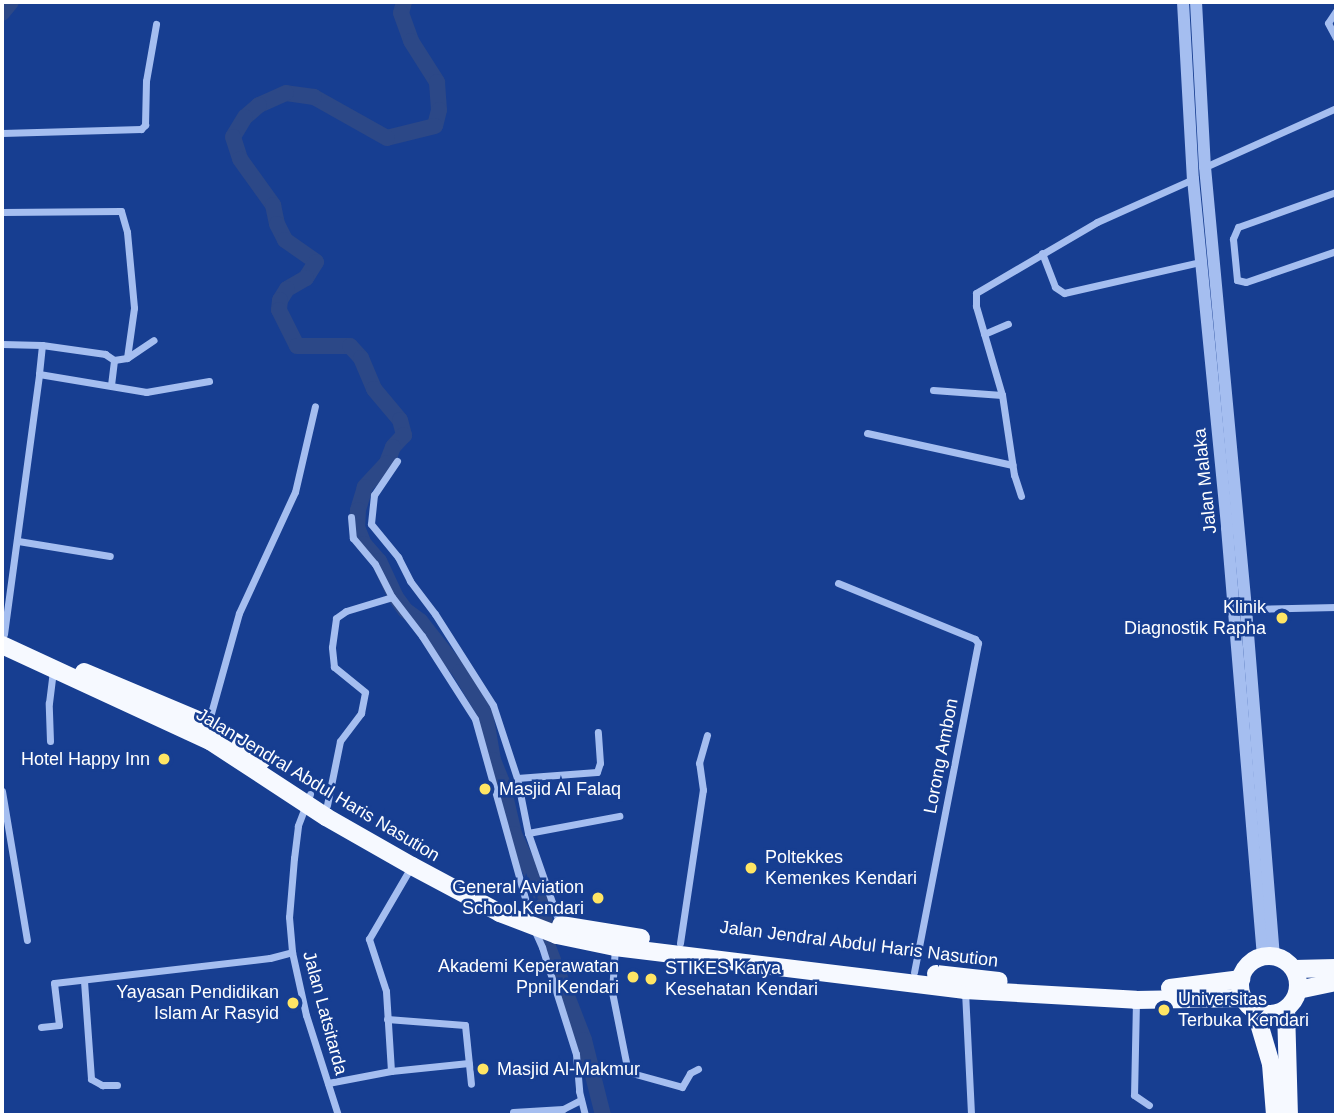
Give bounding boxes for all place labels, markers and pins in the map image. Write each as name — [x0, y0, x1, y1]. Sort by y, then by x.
place label: Klinik Diagnostik Rapha — [1124, 597, 1266, 640]
marker: Klinik Diagnostik Rapha — [1272, 608, 1292, 628]
place label: Hotel Happy Inn — [21, 748, 150, 770]
marker: Hotel Happy Inn — [156, 751, 172, 767]
place label: Masjid Al Falaq — [499, 778, 622, 800]
marker: Masjid Al Falaq — [477, 781, 493, 797]
place label: Poltekkes Kemenkes Kendari — [765, 847, 917, 890]
marker: Poltekkes Kemenkes Kendari — [743, 860, 759, 876]
place label: General Aviation School Kendari — [451, 877, 584, 920]
marker: General Aviation School Kendari — [590, 890, 606, 906]
place label: Akademi Keperawatan Ppni Kendari — [438, 956, 619, 998]
place label: STIKES Karya Kesehatan Kendari — [665, 958, 818, 1000]
marker: Akademi Keperawatan Ppni Kendari — [625, 969, 641, 985]
marker: STIKES Karya Kesehatan Kendari — [643, 971, 659, 987]
place label: Yayasan Pendidikan Islam Ar Rasyid — [116, 982, 279, 1024]
place label: Universitas Terbuka Kendari — [1178, 989, 1309, 1032]
marker: Yayasan Pendidikan Islam Ar Rasyid — [285, 995, 301, 1011]
marker: Universitas Terbuka Kendari — [1156, 1002, 1172, 1018]
place label: Masjid Al-Makmur — [497, 1058, 641, 1080]
marker: Masjid Al-Makmur — [475, 1061, 491, 1077]

